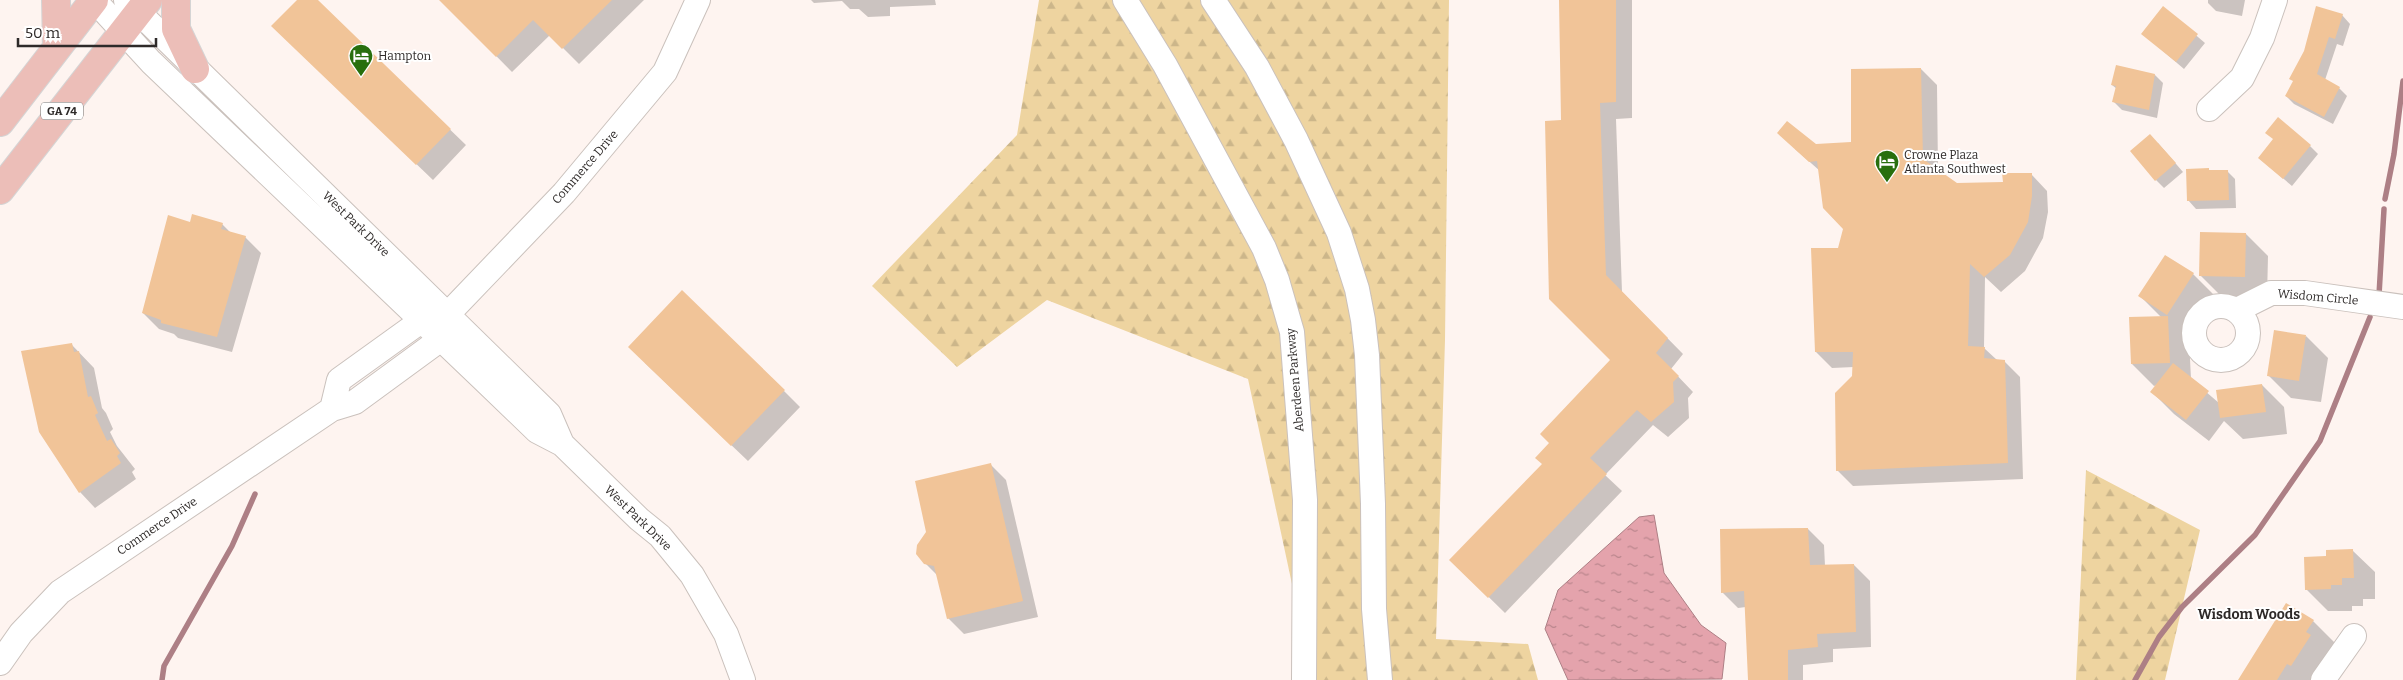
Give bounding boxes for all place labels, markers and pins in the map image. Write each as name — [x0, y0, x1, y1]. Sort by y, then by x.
hotel icon: Hampton — [348, 43, 374, 77]
place label: Hampton — [378, 49, 432, 63]
place label: Crowne Plaza Atlanta Southwest — [1904, 148, 2006, 176]
hotel icon: Crowne Plaza Atlanta Southwest — [1874, 149, 1900, 183]

